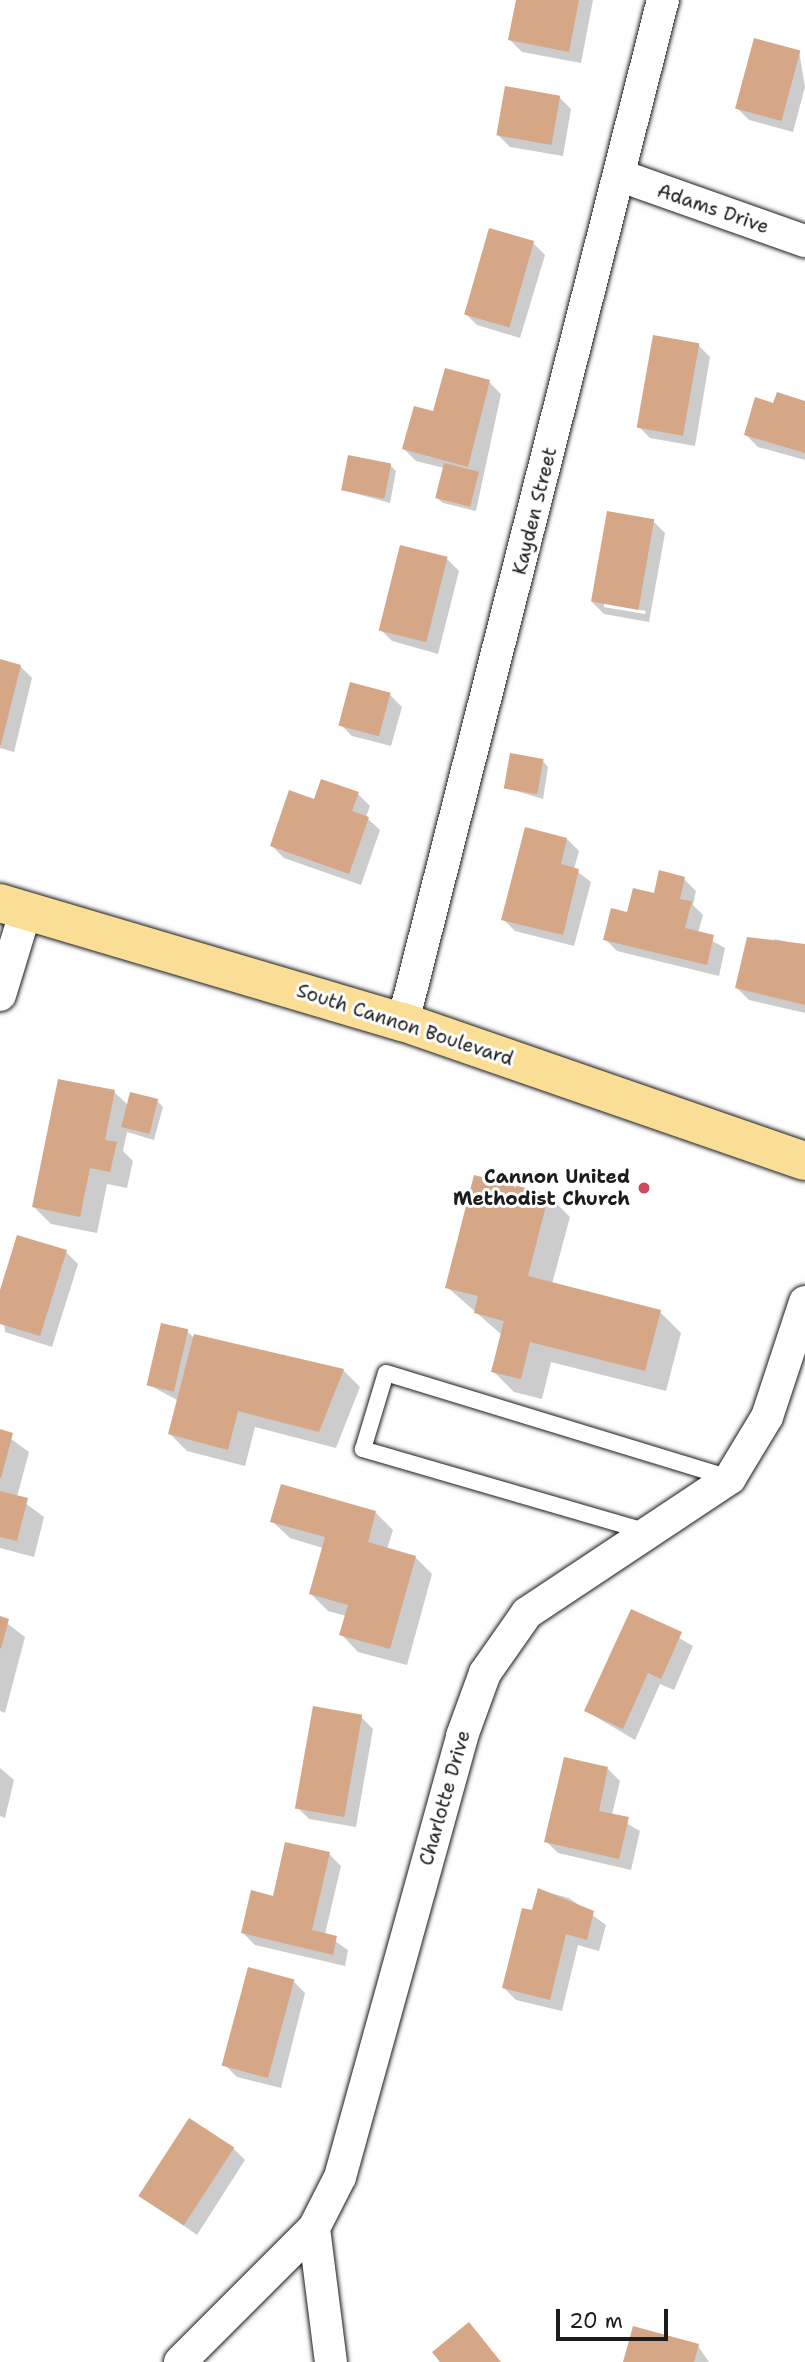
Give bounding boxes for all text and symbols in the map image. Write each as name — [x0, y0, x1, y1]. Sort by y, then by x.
street label: Adams Drive — [654, 179, 772, 239]
street label: Kayden Street — [508, 445, 562, 577]
street label: South Cannon Boulevard — [294, 979, 516, 1071]
place label: Cannon United Methodist Church — [453, 1166, 630, 1210]
marker: Cannon United Methodist Church — [636, 1180, 652, 1196]
street label: Charlotte Drive — [415, 1728, 475, 1868]
scale bar — [560, 2296, 672, 2340]
text: 20 m — [569, 2307, 623, 2335]

